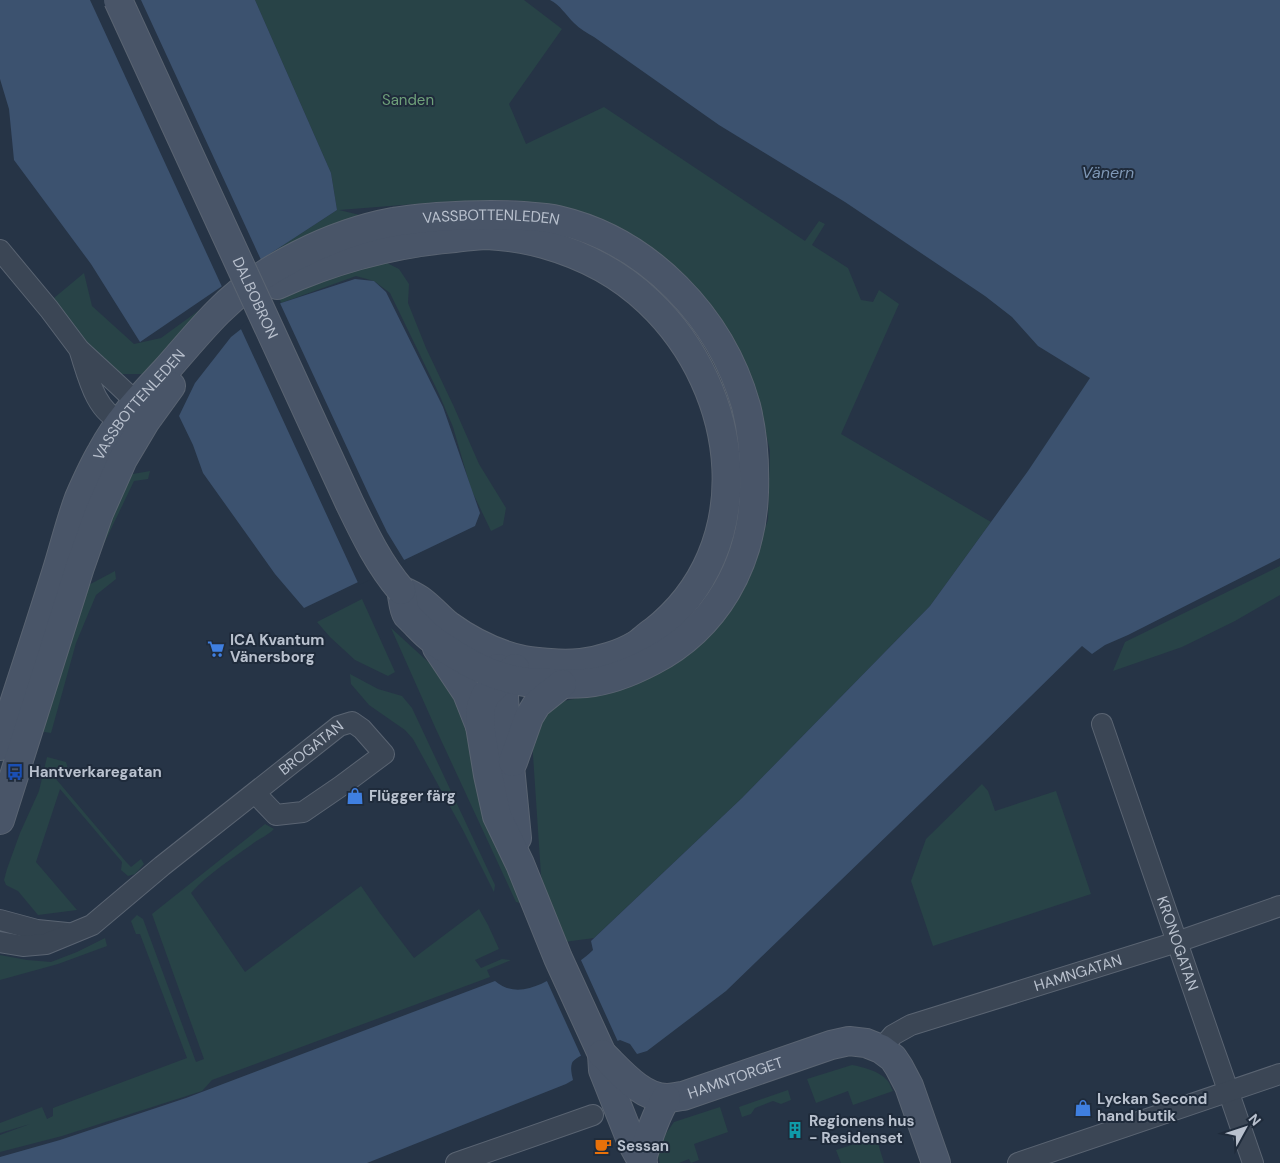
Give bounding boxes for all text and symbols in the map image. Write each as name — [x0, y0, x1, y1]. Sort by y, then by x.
park label: Sanden — [382, 90, 434, 110]
water label: Vänern — [1082, 162, 1134, 183]
street label: VASSBOTTENLEDEN — [421, 205, 561, 230]
street label: DALBOBRON — [228, 254, 283, 342]
street label: VASSBOTTENLEDEN — [89, 345, 190, 464]
place label: ICA Kvantum Vänersborg — [230, 630, 324, 667]
supermarket icon: ICA Kvantum Vänersborg — [206, 639, 226, 659]
street label: BROGATAN — [275, 716, 348, 780]
bus stop icon: Hantverkaregatan — [5, 762, 25, 782]
place label: Hantverkaregatan — [29, 762, 162, 782]
shop icon: Flügger färg — [345, 786, 365, 806]
place label: Flügger färg — [369, 786, 456, 806]
street label: KRONOGATAN — [1152, 893, 1203, 993]
street label: HAMNGATAN — [1032, 950, 1124, 996]
street label: HAMNTORGET — [685, 1052, 786, 1104]
place label: Lyckan Second hand butik — [1097, 1089, 1207, 1126]
shop icon: Lyckan Second hand butik — [1073, 1098, 1093, 1118]
north arrow — [1220, 1103, 1270, 1153]
text: N — [1245, 1110, 1265, 1129]
place label: Regionens hus - Residenset — [809, 1111, 915, 1148]
building icon: Regionens hus - Residenset — [785, 1120, 805, 1140]
cafe icon: Sessan — [593, 1136, 613, 1156]
place label: Sessan — [617, 1136, 669, 1156]

